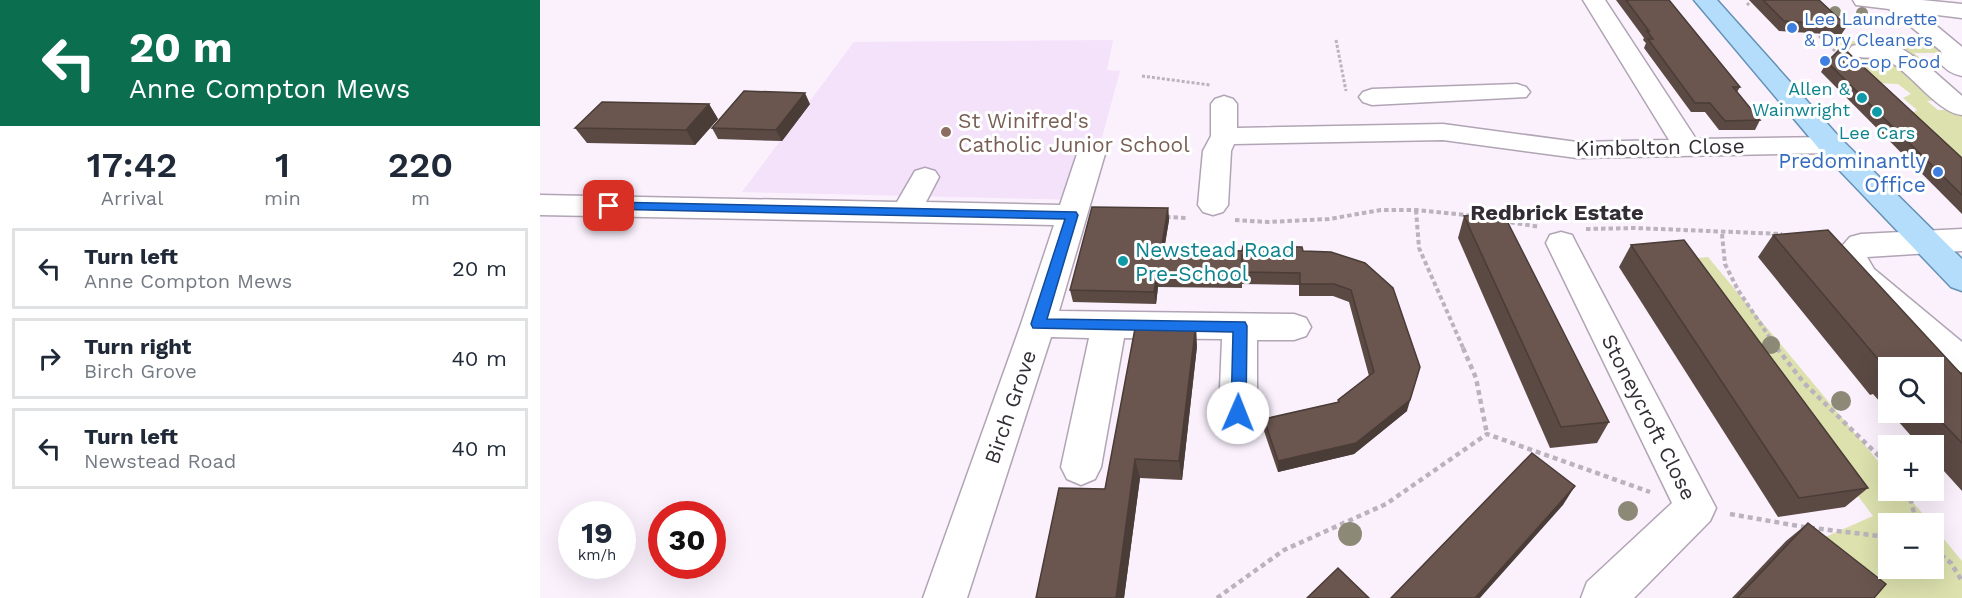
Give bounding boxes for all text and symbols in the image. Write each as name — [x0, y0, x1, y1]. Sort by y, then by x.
place label: Lee Laundrette & Dry Cleaners — [1804, 8, 1937, 50]
marker: Lee Laundrette & Dry Cleaners — [1785, 21, 1799, 35]
text: 20 m — [129, 23, 233, 72]
icon: left — [30, 24, 108, 102]
place label: Co-op Food — [1837, 51, 1940, 72]
marker: Co-op Food — [1818, 54, 1832, 68]
text: Anne Compton Mews — [129, 73, 410, 105]
place label: Allen & Wainwright — [1752, 78, 1851, 120]
marker: Allen & Wainwright — [1855, 91, 1869, 105]
marker: Lee Cars — [1870, 105, 1884, 119]
place label: St Winifred's Catholic Junior School — [958, 108, 1190, 157]
place label: Lee Cars — [1839, 122, 1915, 143]
marker: St Winifred's Catholic Junior School — [939, 125, 953, 139]
street label: Kimbolton Close — [1575, 133, 1745, 161]
text: 17:42 — [87, 144, 177, 186]
text: 1 — [275, 144, 290, 186]
text: 220 — [388, 144, 453, 186]
place label: Predominantly Office — [1778, 148, 1926, 197]
marker: Predominantly Office — [1931, 165, 1945, 179]
pin — [583, 180, 634, 231]
text: Arrival — [101, 186, 163, 210]
text: min — [264, 186, 301, 210]
text: m — [411, 186, 430, 210]
icon: arrive — [592, 189, 625, 222]
district label: Redbrick Estate — [1470, 200, 1644, 225]
place label: Newstead Road Pre-School — [1135, 237, 1295, 286]
text: Turn left — [84, 244, 178, 269]
icon: left — [33, 252, 66, 285]
marker: Newstead Road Pre-School — [1116, 254, 1130, 268]
text: 20 m — [452, 256, 507, 281]
text: Anne Compton Mews — [84, 269, 292, 293]
street label: Stoneycroft Close — [1596, 330, 1702, 504]
text: Turn right — [84, 334, 191, 359]
icon: right — [33, 342, 66, 375]
text: 40 m — [451, 346, 507, 371]
street label: Birch Grove — [979, 347, 1041, 467]
map controls — [1878, 357, 1944, 579]
button: search — [1878, 357, 1944, 423]
text: Birch Grove — [84, 359, 197, 383]
position arrow — [1206, 381, 1270, 445]
text: Turn left — [84, 424, 178, 449]
icon: left — [33, 432, 66, 465]
button: + — [1878, 435, 1944, 501]
text: 40 m — [451, 436, 507, 461]
text: Newstead Road — [84, 449, 236, 473]
speed limit sign: 30 — [648, 501, 726, 579]
button: − — [1878, 513, 1944, 579]
text: 19 — [581, 515, 613, 550]
text: km/h — [578, 546, 616, 564]

